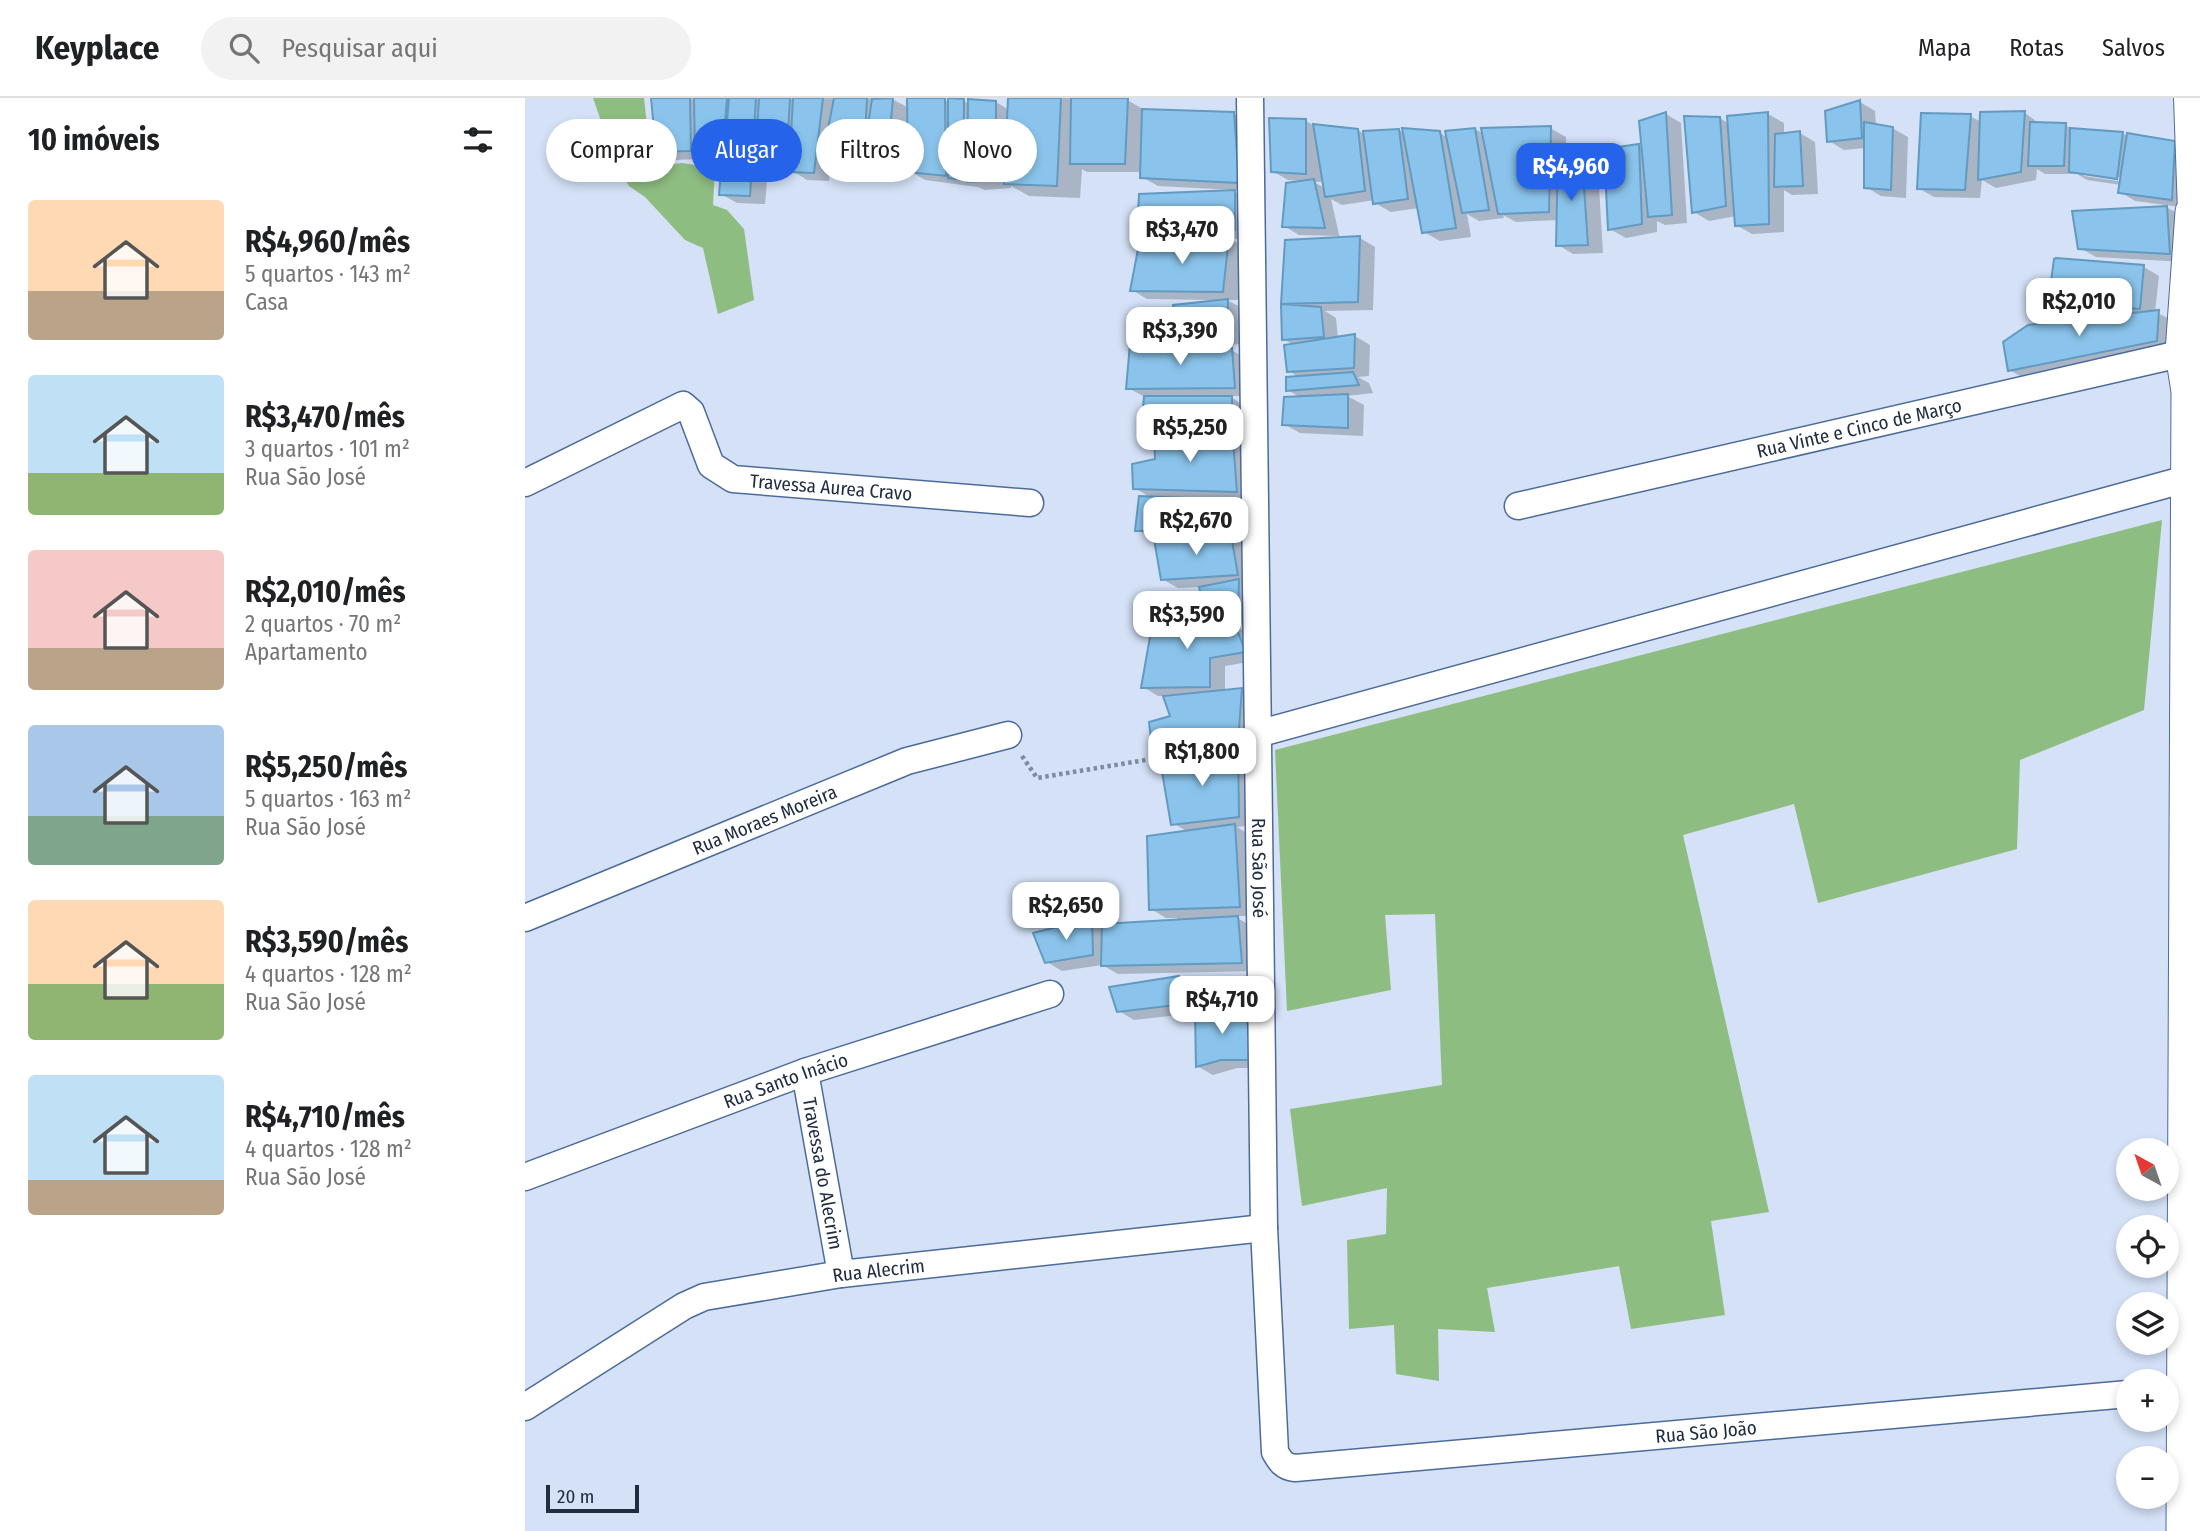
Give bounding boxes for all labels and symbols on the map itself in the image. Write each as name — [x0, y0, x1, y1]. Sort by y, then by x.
pin: R$4,960 — [1506, 144, 1636, 203]
pin: R$3,470 — [1117, 206, 1247, 266]
pin: R$2,010 — [2014, 278, 2144, 338]
pin: R$3,390 — [1115, 308, 1245, 367]
street label: Rua Vinte e Cinco de Março — [1754, 393, 1964, 462]
pin: R$5,250 — [1125, 404, 1255, 464]
street label: Travessa Aurea Cravo — [749, 469, 913, 505]
pin: R$2,670 — [1131, 498, 1261, 557]
pin: R$3,590 — [1122, 592, 1252, 651]
pin: R$1,800 — [1137, 728, 1267, 788]
street label: Rua Moraes Moreira — [689, 780, 840, 859]
street label: Rua São José — [1247, 818, 1272, 918]
pin: R$2,650 — [1001, 882, 1131, 942]
pin: R$4,710 — [1157, 976, 1287, 1036]
street label: Rua Santo Inácio — [720, 1048, 851, 1113]
street label: Travessa do Alecrim — [798, 1096, 848, 1251]
north arrow — [2116, 1138, 2179, 1200]
street label: Rua Alecrim — [831, 1253, 926, 1287]
street label: Rua São João — [1654, 1416, 1758, 1447]
scale bar — [546, 1482, 639, 1514]

